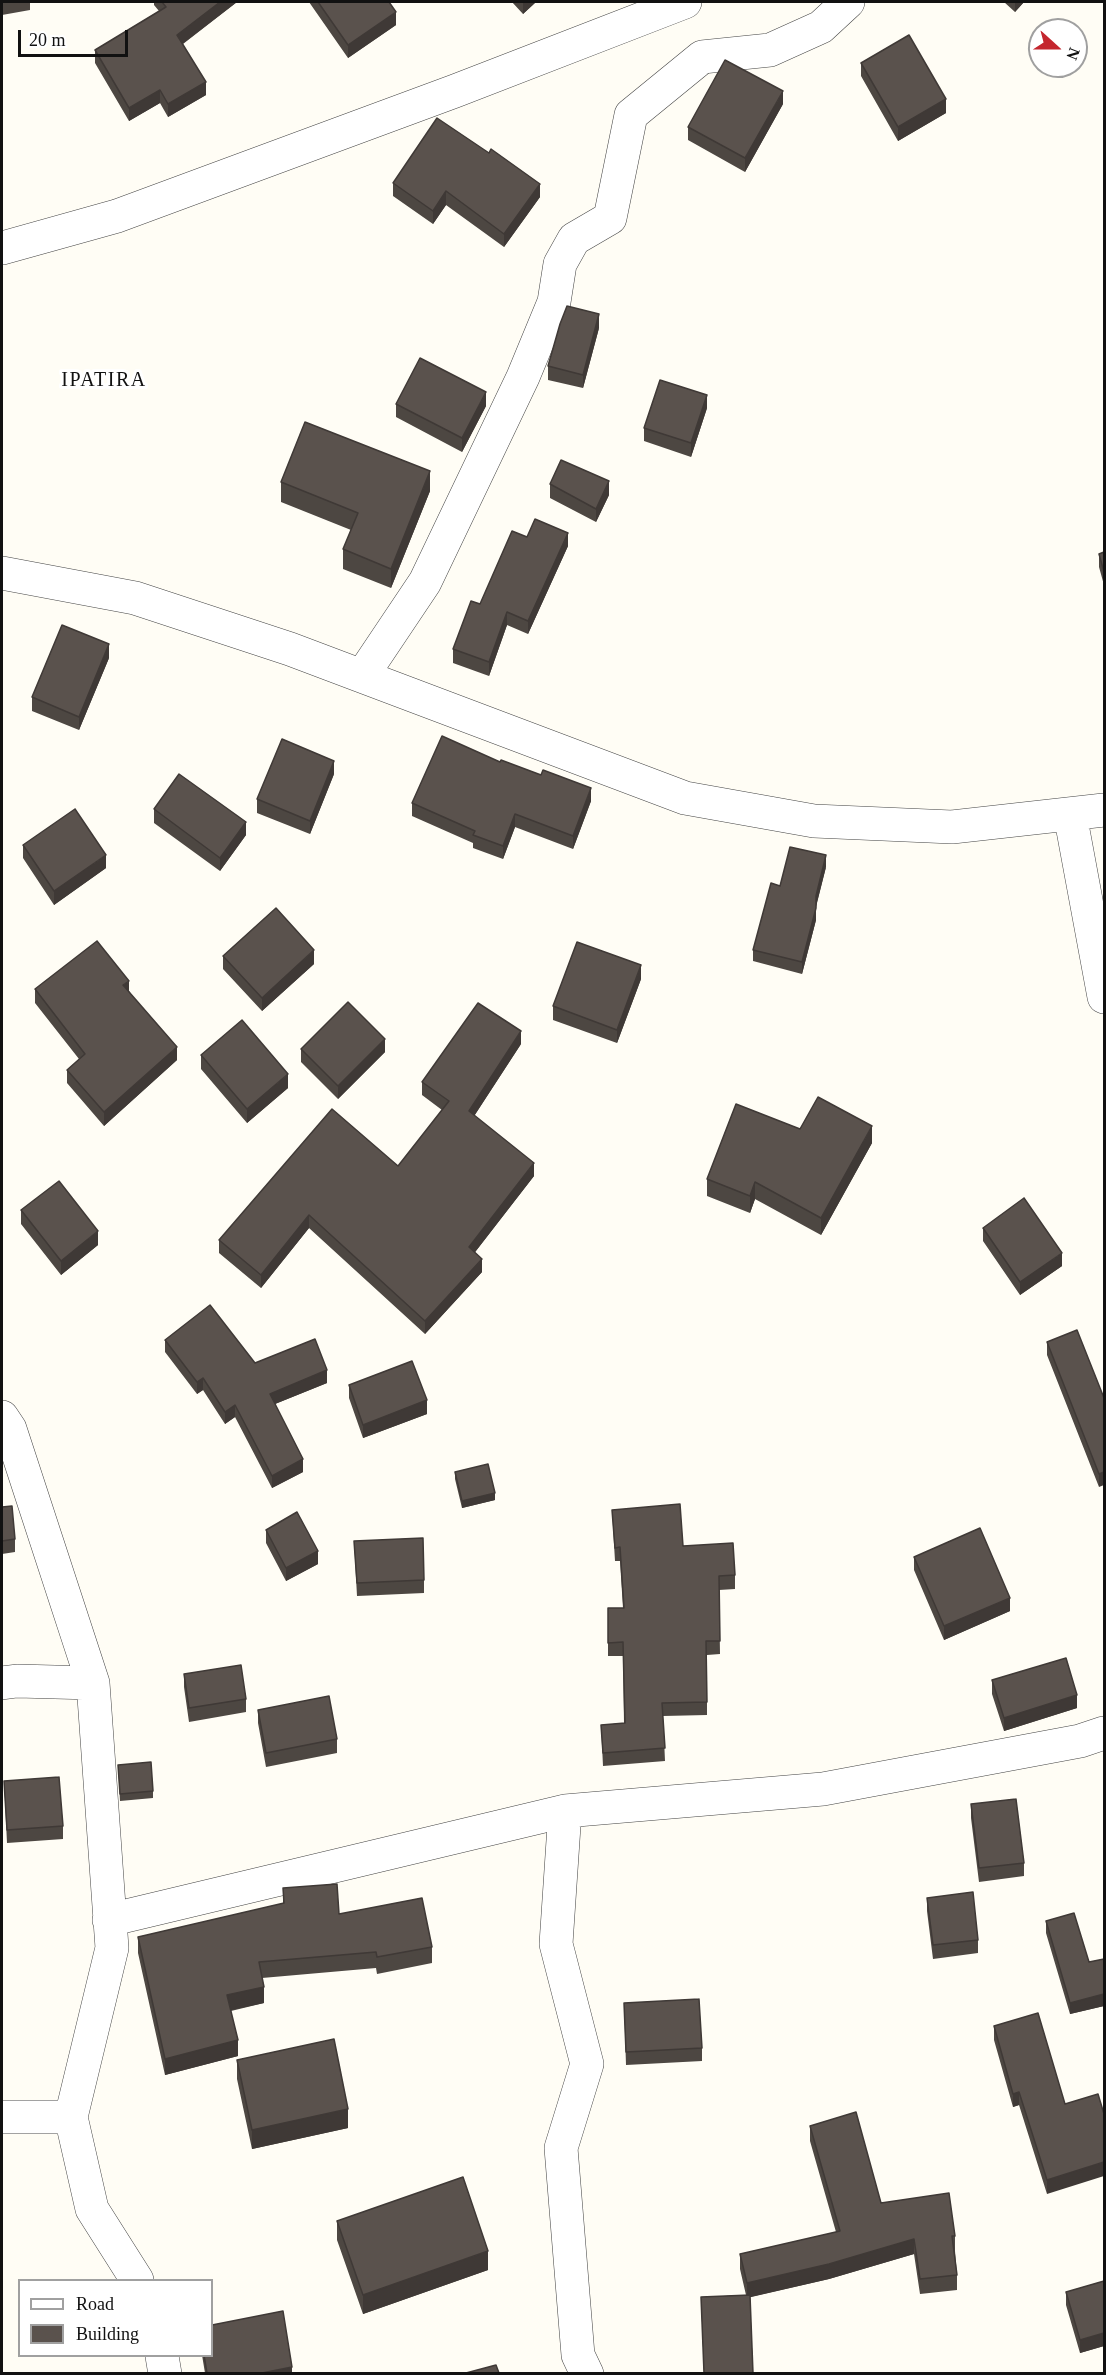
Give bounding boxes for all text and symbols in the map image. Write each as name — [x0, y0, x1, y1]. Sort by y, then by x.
scale bar — [21, 18, 130, 56]
north arrow — [1028, 18, 1088, 78]
text: 20 m — [29, 30, 66, 50]
text: N — [1063, 45, 1083, 62]
district label: IPATIRA — [61, 369, 147, 393]
legend — [18, 2279, 213, 2357]
text: Road — [76, 2294, 114, 2314]
text: Building — [76, 2324, 139, 2344]

